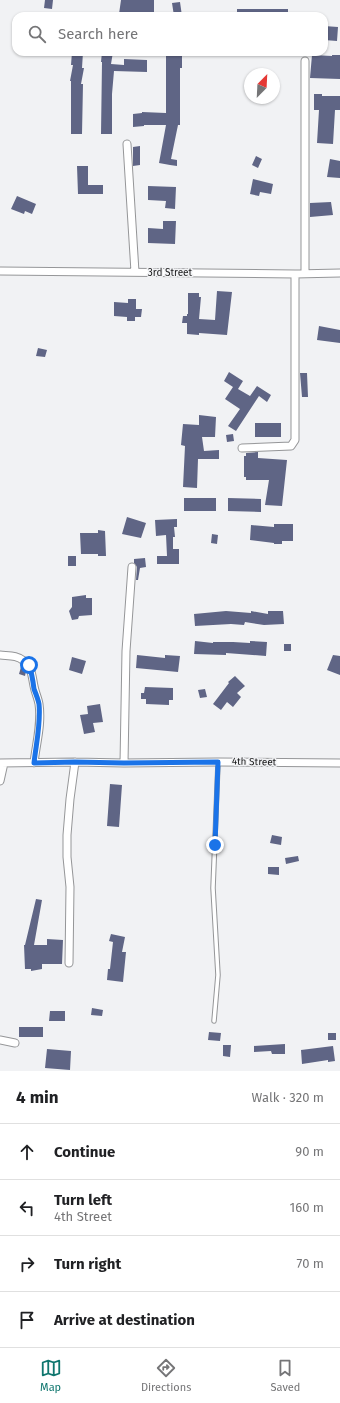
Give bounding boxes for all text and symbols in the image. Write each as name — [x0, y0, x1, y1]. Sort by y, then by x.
search box — [12, 12, 328, 56]
icon: search — [26, 23, 48, 45]
text: Search here — [58, 25, 138, 43]
north arrow — [244, 68, 280, 104]
street label: 3rd Street — [148, 267, 193, 279]
route start — [20, 656, 38, 674]
street label: 4th Street — [232, 756, 277, 768]
route end — [206, 836, 224, 854]
text: 4 min — [16, 1087, 59, 1108]
text: Walk · 320 m — [252, 1090, 324, 1105]
icon: ahead — [16, 1141, 38, 1163]
text: Continue — [54, 1143, 115, 1161]
text: 90 m — [295, 1144, 324, 1159]
text: Turn left — [54, 1191, 112, 1209]
icon: left — [16, 1197, 38, 1219]
text: 160 m — [290, 1200, 324, 1215]
text: 4th Street — [54, 1209, 112, 1224]
icon: right — [16, 1253, 38, 1275]
text: Turn right — [54, 1255, 121, 1273]
text: 70 m — [297, 1256, 324, 1271]
icon: arrive — [16, 1309, 38, 1331]
text: Arrive at destination — [54, 1311, 195, 1329]
tab: Map — [40, 1357, 62, 1394]
tab: Directions — [141, 1357, 191, 1394]
tab: Saved — [271, 1357, 300, 1394]

